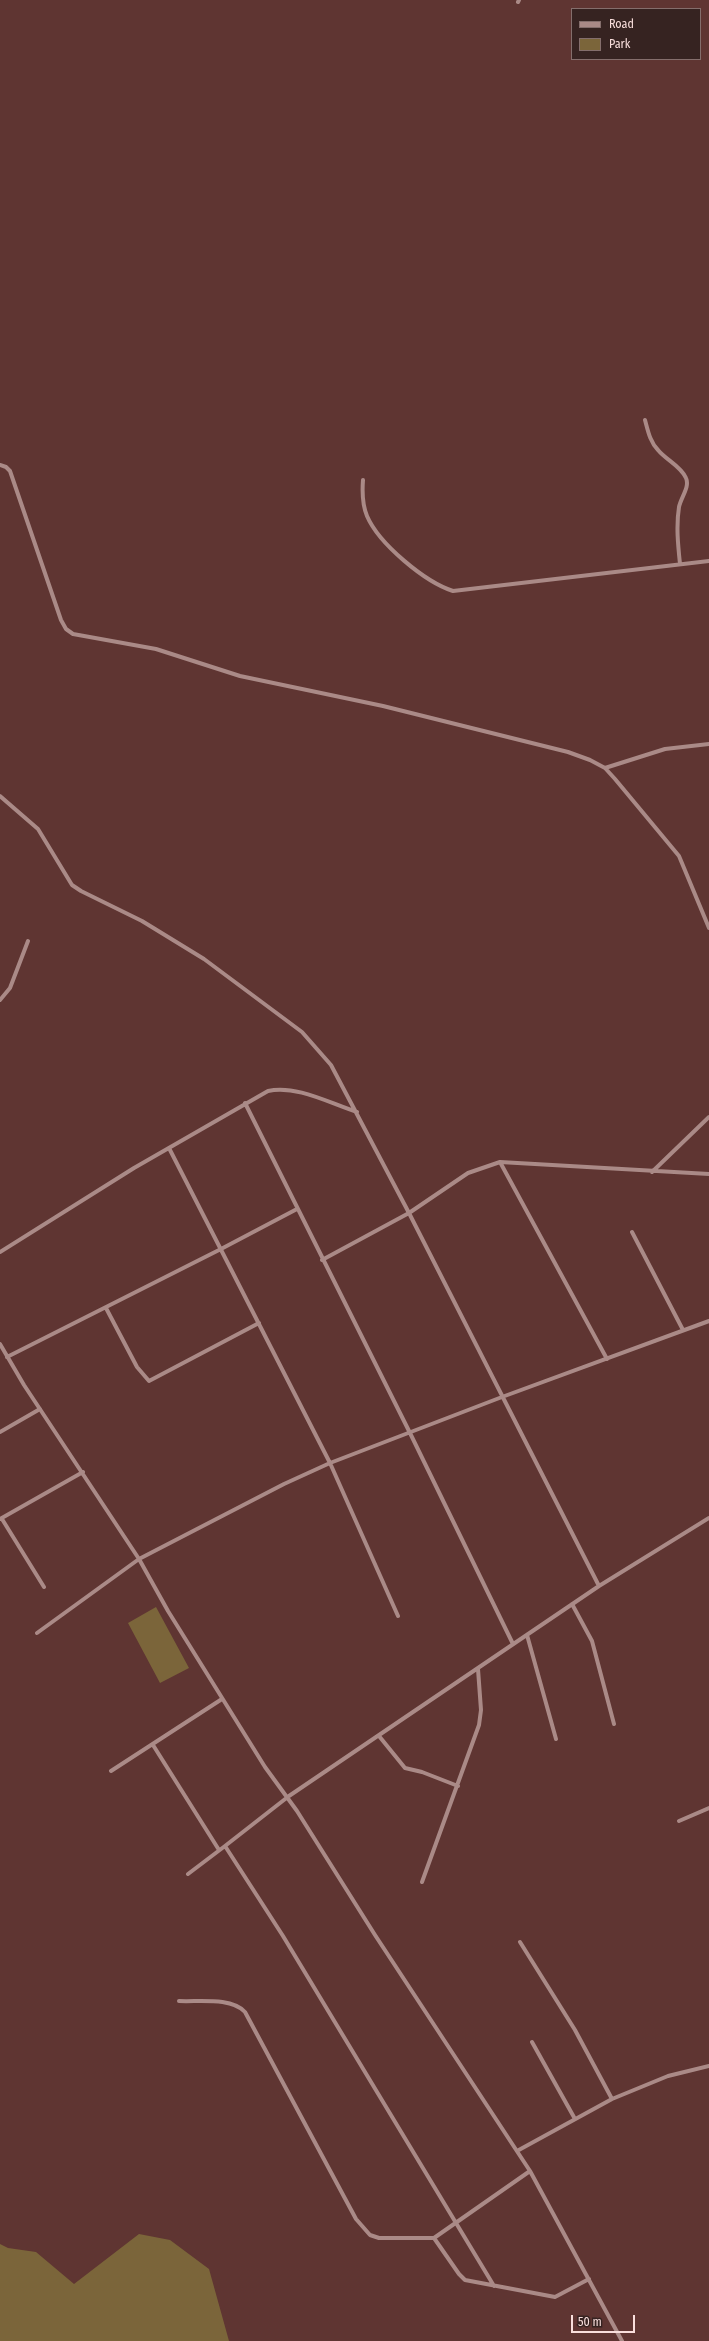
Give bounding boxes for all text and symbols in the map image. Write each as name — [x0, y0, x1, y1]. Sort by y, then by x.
legend — [571, 8, 701, 60]
text: Road — [609, 17, 634, 31]
text: Park — [609, 37, 630, 51]
scale bar — [573, 2307, 637, 2333]
text: 50 m — [578, 2315, 602, 2329]

